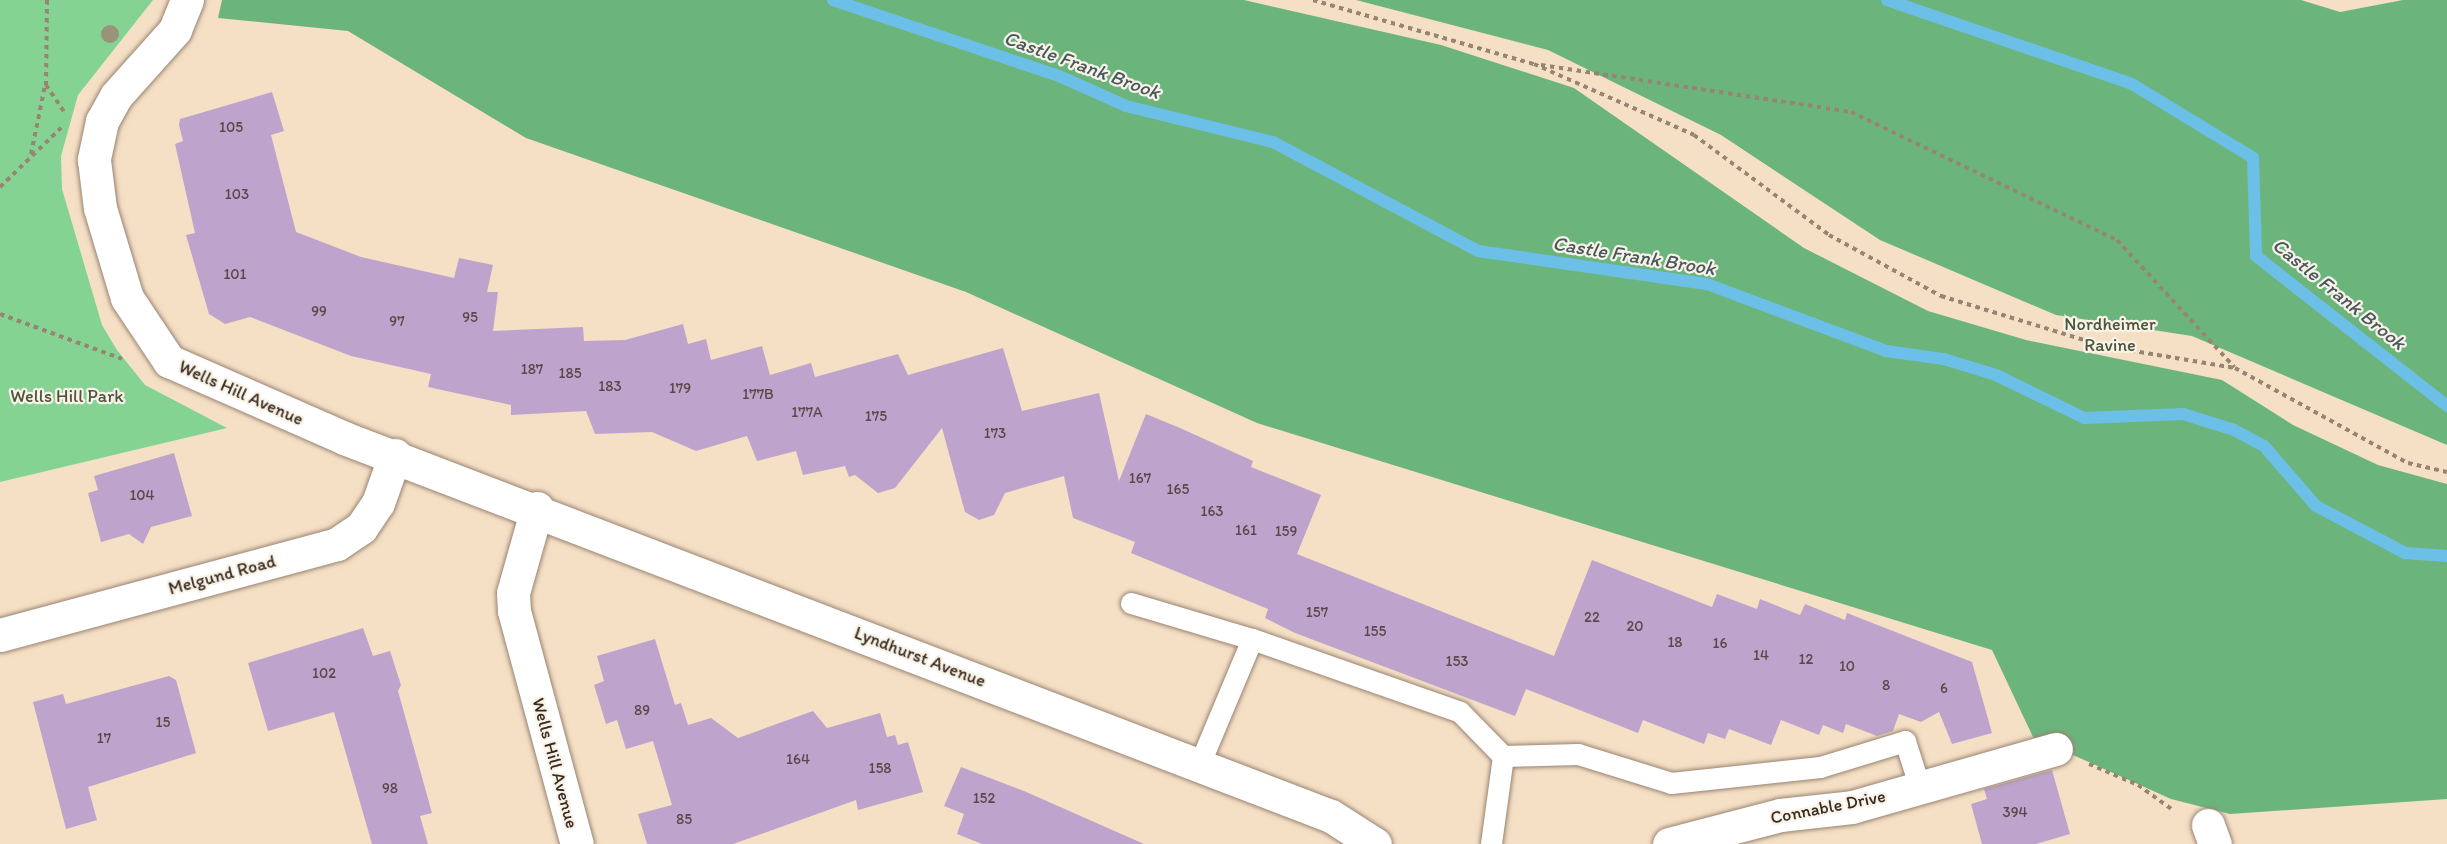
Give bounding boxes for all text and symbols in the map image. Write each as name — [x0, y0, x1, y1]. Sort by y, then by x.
water label: Castle Frank Brook — [1001, 26, 1163, 104]
house number: 105 — [219, 119, 243, 137]
house number: 103 — [225, 186, 249, 204]
water label: Castle Frank Brook — [1551, 231, 1717, 281]
water label: Castle Frank Brook — [2267, 233, 2411, 355]
house number: 101 — [223, 266, 247, 284]
house number: 99 — [311, 303, 327, 321]
house number: 95 — [462, 309, 478, 327]
house number: 97 — [389, 313, 405, 331]
park label: Nordheimer Ravine — [2064, 314, 2156, 356]
street label: Wells Hill Avenue — [176, 356, 306, 430]
house number: 187 — [521, 361, 543, 379]
house number: 185 — [558, 365, 582, 383]
house number: 183 — [598, 378, 622, 396]
house number: 179 — [669, 380, 691, 398]
park label: Wells Hill Park — [11, 385, 123, 407]
house number: 177B — [742, 386, 774, 404]
house number: 177A — [791, 404, 823, 422]
house number: 175 — [865, 408, 887, 426]
house number: 173 — [984, 425, 1006, 443]
house number: 167 — [1129, 470, 1151, 488]
house number: 165 — [1167, 481, 1189, 499]
house number: 104 — [129, 487, 155, 505]
house number: 163 — [1200, 503, 1224, 521]
house number: 161 — [1235, 522, 1257, 540]
house number: 159 — [1275, 523, 1297, 541]
street label: Melgund Road — [166, 550, 278, 600]
house number: 157 — [1306, 604, 1328, 622]
house number: 22 — [1584, 609, 1600, 627]
house number: 20 — [1626, 618, 1644, 636]
street label: Lyndhurst Avenue — [852, 622, 988, 692]
house number: 155 — [1364, 623, 1386, 641]
house number: 18 — [1667, 634, 1683, 652]
house number: 16 — [1713, 635, 1727, 653]
house number: 14 — [1753, 647, 1769, 665]
house number: 12 — [1799, 651, 1813, 669]
house number: 153 — [1445, 653, 1469, 671]
house number: 10 — [1839, 658, 1855, 676]
house number: 102 — [312, 665, 336, 683]
house number: 8 — [1882, 677, 1890, 695]
house number: 6 — [1940, 680, 1948, 698]
street label: Wells Hill Avenue — [527, 696, 583, 830]
house number: 89 — [634, 702, 650, 720]
house number: 15 — [156, 714, 170, 732]
house number: 17 — [97, 730, 111, 748]
house number: 164 — [786, 751, 810, 769]
house number: 158 — [868, 760, 892, 778]
house number: 98 — [382, 780, 398, 798]
street label: Connable Drive — [1768, 785, 1888, 829]
house number: 152 — [973, 790, 995, 808]
house number: 394 — [2002, 804, 2028, 822]
house number: 85 — [676, 811, 692, 829]

